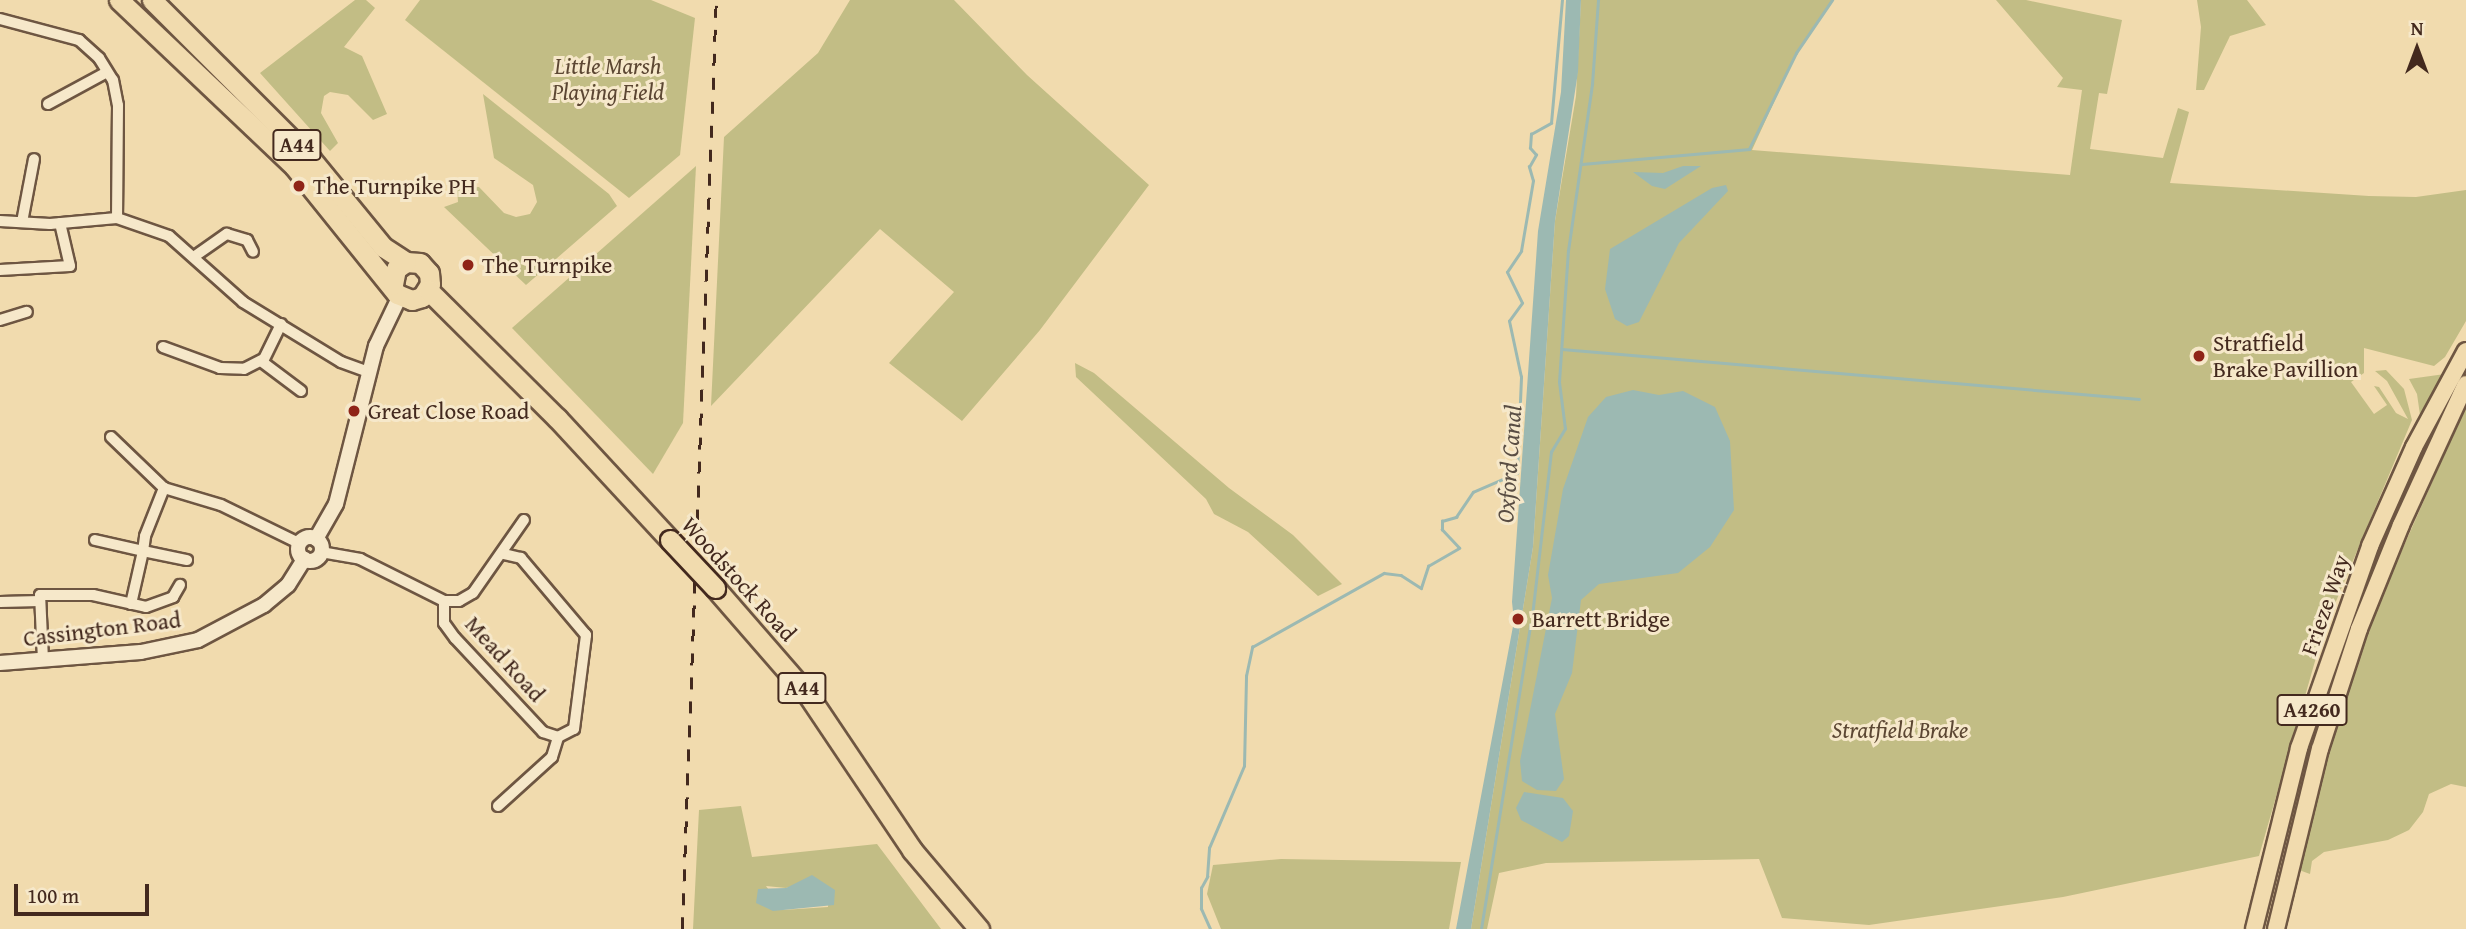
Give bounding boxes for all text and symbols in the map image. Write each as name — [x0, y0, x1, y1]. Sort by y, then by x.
north arrow — [2382, 14, 2452, 84]
text: N — [2411, 14, 2423, 42]
park label: Little Marsh Playing Field — [552, 52, 664, 106]
road number: A44 — [271, 128, 323, 162]
place label: The Turnpike PH — [313, 172, 476, 200]
marker: The Turnpike PH — [291, 178, 307, 194]
place label: The Turnpike — [482, 251, 612, 279]
marker: The Turnpike — [460, 257, 476, 273]
place label: Stratfield Brake Pavillion — [2213, 329, 2358, 383]
marker: Stratfield Brake Pavillion — [2191, 348, 2207, 364]
place label: Great Close Road — [368, 397, 529, 425]
marker: Great Close Road — [346, 403, 362, 419]
water label: Oxford Canal — [1491, 404, 1527, 524]
street label: Woodstock Road — [676, 511, 802, 647]
street label: Frieze Way — [2295, 551, 2355, 659]
place label: Barrett Bridge — [1532, 605, 1670, 633]
street label: Cassington Road — [22, 606, 182, 652]
street label: Mead Road — [459, 610, 551, 708]
marker: Barrett Bridge — [1510, 611, 1526, 627]
road number: A44 — [776, 670, 828, 706]
road number: A4260 — [2275, 692, 2349, 728]
park label: Stratfield Brake — [1832, 716, 1968, 744]
scale bar — [18, 870, 152, 914]
text: 100 m — [27, 880, 79, 911]

